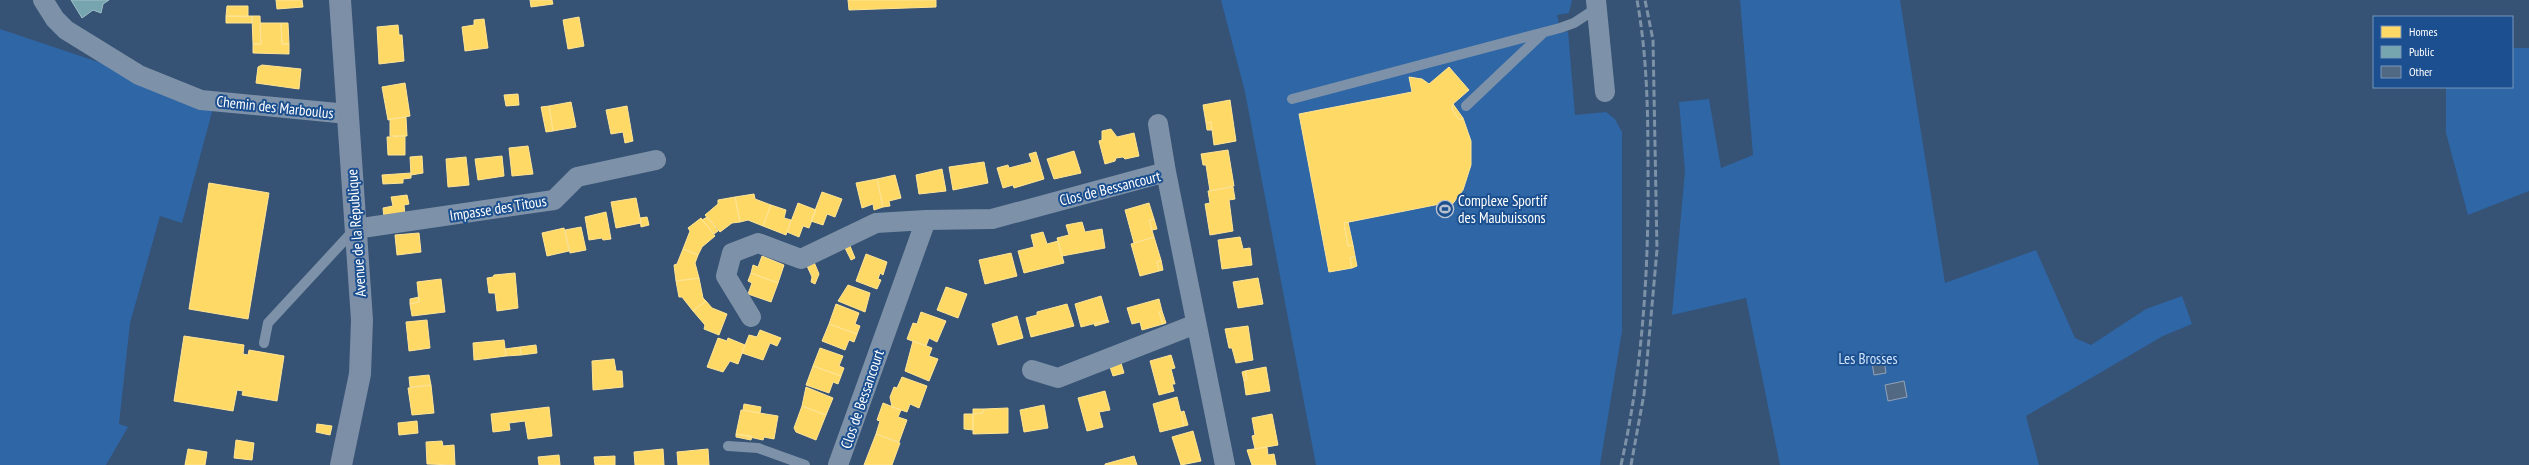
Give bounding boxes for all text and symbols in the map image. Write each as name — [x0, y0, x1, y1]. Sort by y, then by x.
legend — [2373, 16, 2513, 88]
text: Homes — [2409, 24, 2437, 39]
text: Public — [2409, 44, 2435, 59]
text: Other — [2409, 64, 2433, 79]
street label: Chemin des Marboulus — [216, 91, 334, 123]
street label: Clos de Bessancourt — [1057, 166, 1163, 210]
street label: Avenue de la République — [342, 169, 370, 297]
street label: Impasse des Titous — [448, 191, 548, 225]
place label: Complexe Sportif des Maubuissons — [1458, 191, 1548, 227]
sports icon: Complexe Sportif des Maubuissons — [1435, 199, 1455, 219]
street label: Clos de Bessancourt — [836, 347, 888, 451]
park label: Les Brosses — [1838, 349, 1898, 368]

